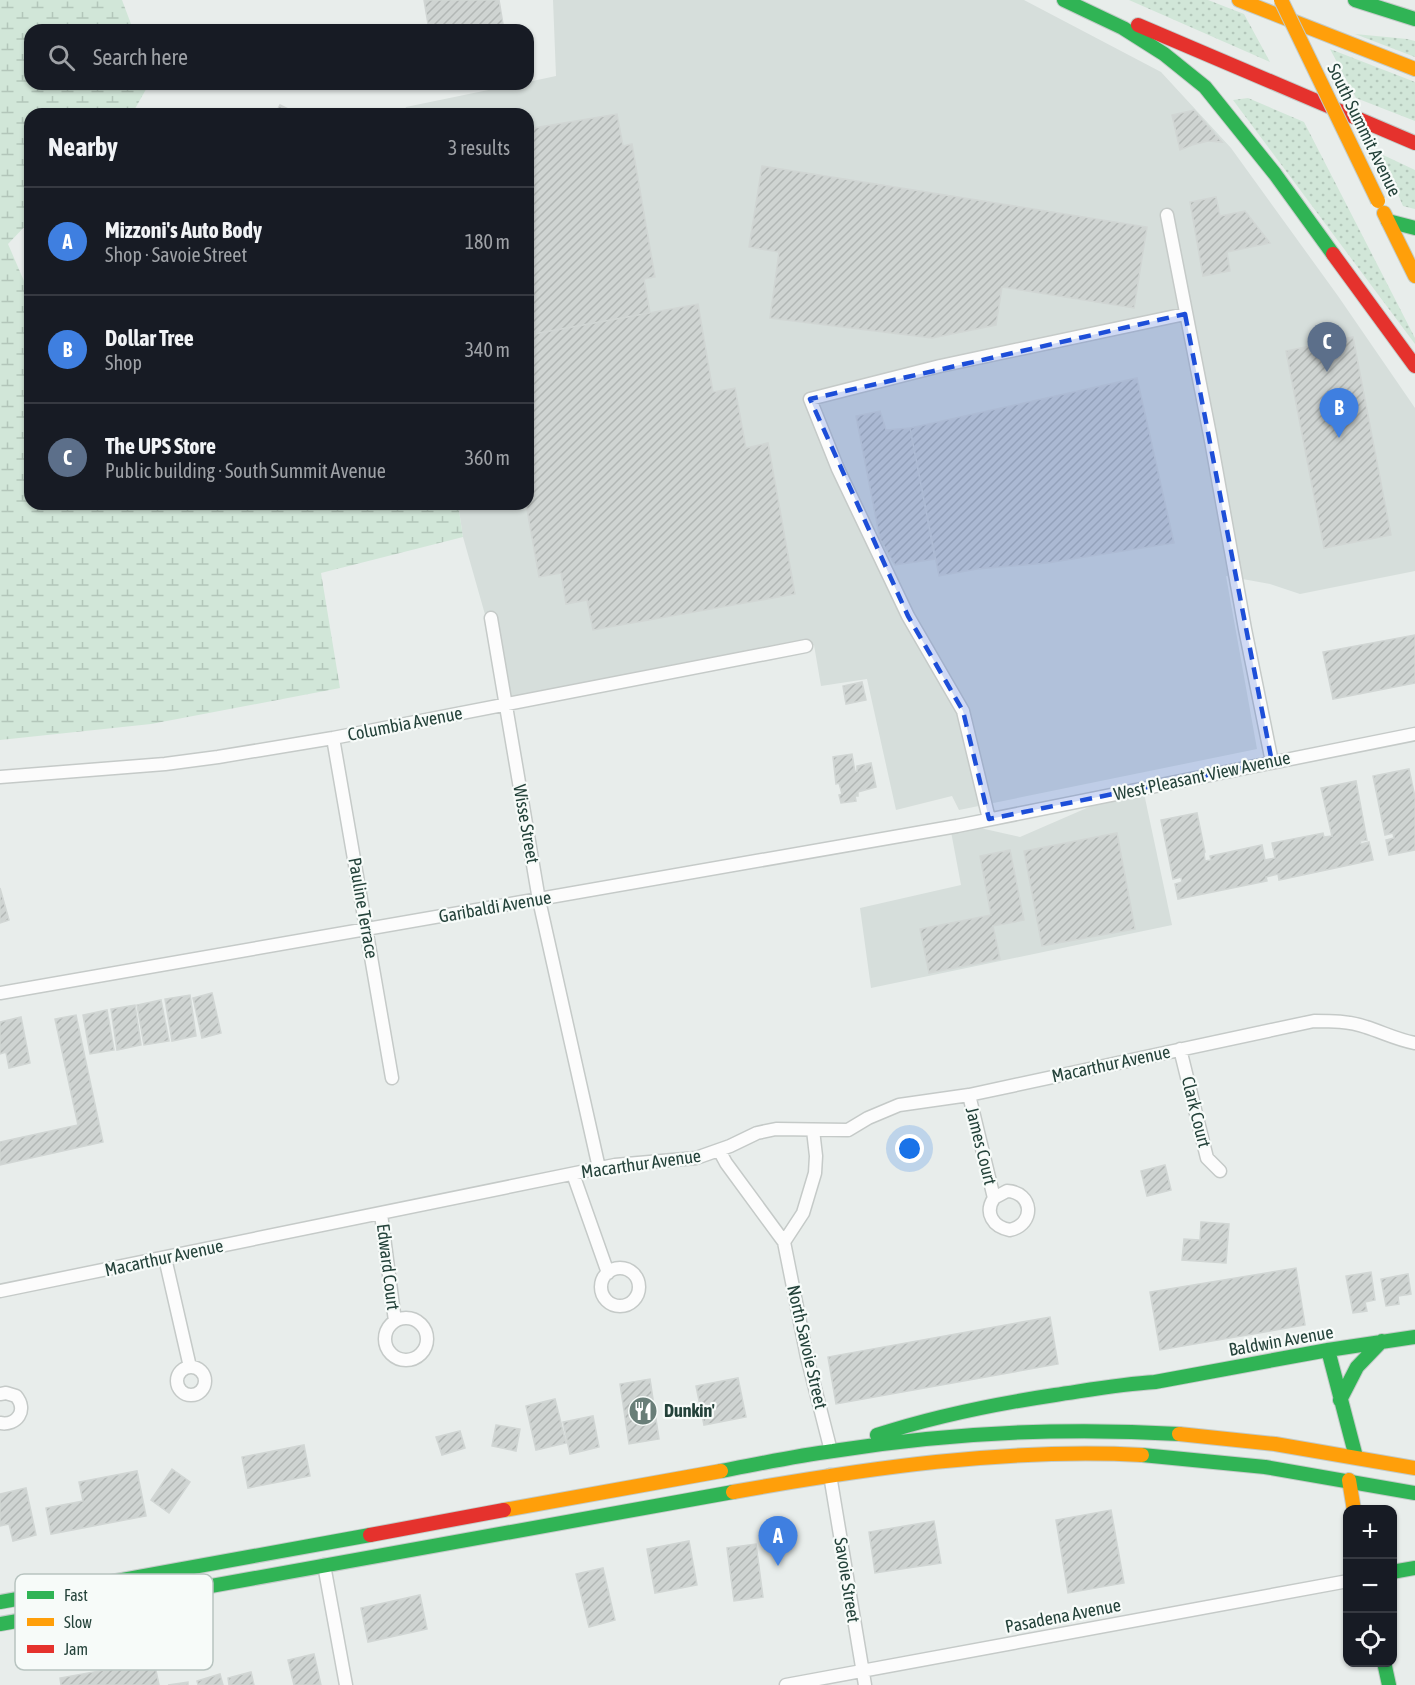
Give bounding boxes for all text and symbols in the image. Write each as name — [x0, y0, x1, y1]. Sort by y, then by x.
search box — [24, 24, 534, 90]
icon: search — [45, 41, 78, 74]
text: Search here — [93, 44, 188, 70]
street label: South Summit Avenue — [1323, 60, 1406, 199]
text: Nearby — [48, 132, 118, 162]
text: 3 results — [448, 136, 510, 159]
text: Mizzoni's Auto Body — [105, 217, 262, 243]
text: A — [63, 230, 72, 253]
text: 180 m — [465, 230, 510, 253]
text: Shop · Savoie Street — [105, 243, 247, 266]
pin: C — [1308, 322, 1346, 372]
text: Dollar Tree — [105, 325, 194, 351]
text: B — [63, 338, 72, 361]
text: 340 m — [465, 338, 510, 361]
text: Shop — [105, 351, 142, 374]
pin: B — [1320, 388, 1358, 438]
text: The UPS Store — [105, 433, 216, 459]
text: C — [63, 446, 72, 469]
text: 360 m — [465, 446, 510, 469]
text: Public building · South Summit Avenue — [105, 459, 386, 482]
street label: Columbia Avenue — [346, 702, 464, 745]
street label: West Pleasant View Avenue — [1112, 747, 1292, 804]
street label: Wisse Street — [509, 783, 544, 865]
street label: Pauline Terrace — [344, 856, 383, 960]
street label: Garibaldi Avenue — [437, 886, 553, 927]
street label: Macarthur Avenue — [1050, 1041, 1172, 1086]
street label: Clark Court — [1178, 1074, 1215, 1150]
street label: James Court — [962, 1105, 1001, 1187]
your location — [895, 1134, 924, 1163]
street label: Macarthur Avenue — [580, 1145, 702, 1182]
street label: Edward Court — [373, 1222, 404, 1311]
street label: Macarthur Avenue — [103, 1235, 225, 1280]
street label: North Savoie Street — [783, 1283, 832, 1411]
street label: Baldwin Avenue — [1227, 1321, 1335, 1360]
restaurant icon: Dunkin' — [627, 1395, 659, 1427]
place label: Dunkin' — [664, 1400, 715, 1421]
map controls — [1343, 1505, 1397, 1667]
button: + — [1343, 1505, 1397, 1559]
pin: A — [758, 1516, 798, 1566]
street label: Savoie Street — [830, 1536, 865, 1624]
button: − — [1343, 1559, 1397, 1613]
legend — [15, 1574, 213, 1670]
text: Fast — [64, 1586, 88, 1604]
street label: Pasadena Avenue — [1003, 1594, 1123, 1637]
text: Slow — [64, 1613, 92, 1631]
button: locate — [1343, 1613, 1397, 1667]
text: Jam — [64, 1640, 88, 1658]

